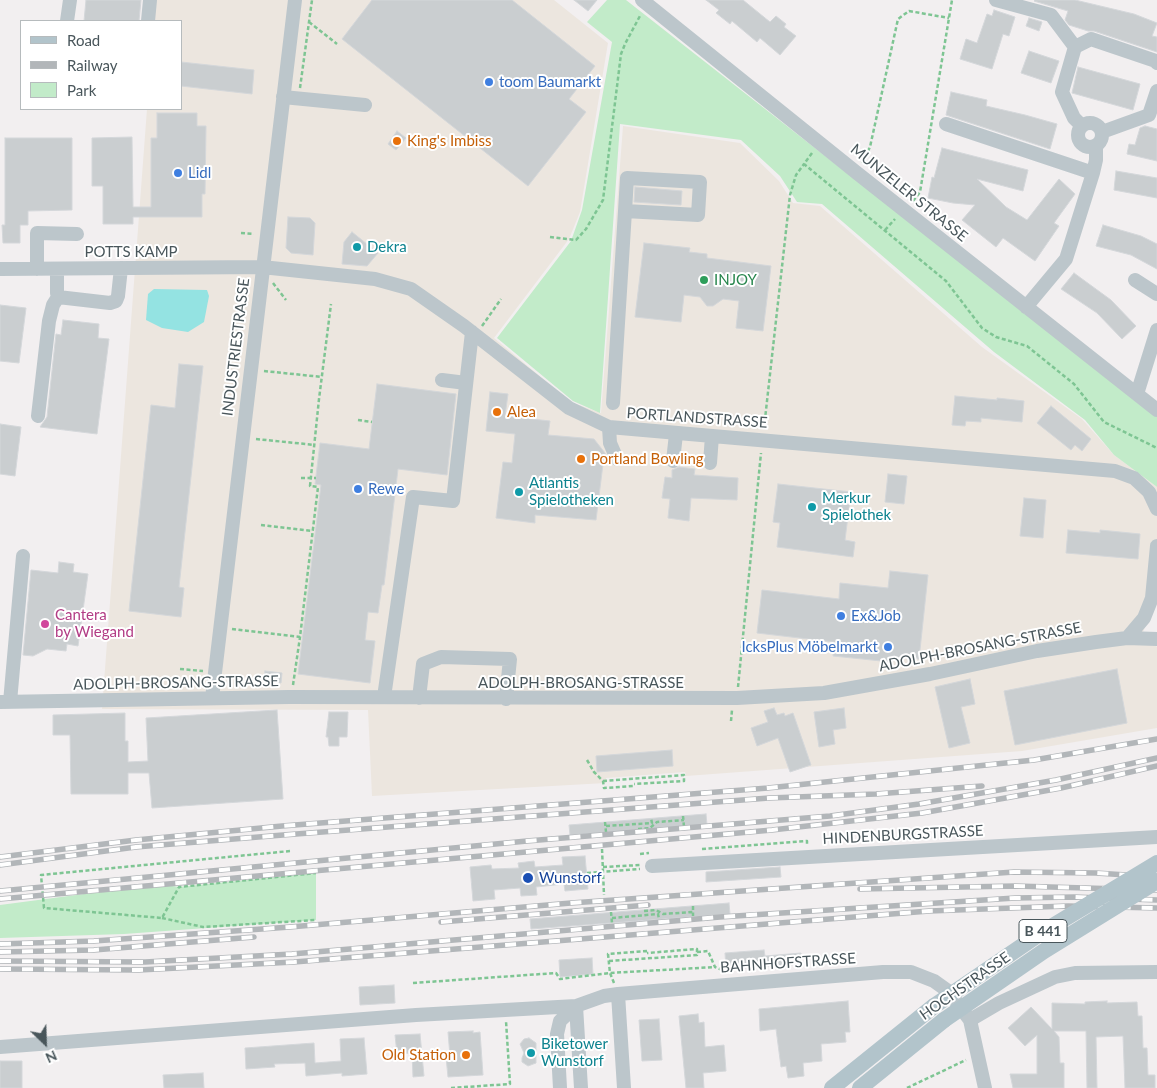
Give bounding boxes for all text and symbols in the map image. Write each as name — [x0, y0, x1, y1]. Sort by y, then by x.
legend — [20, 20, 182, 110]
text: Road — [67, 31, 100, 49]
text: Railway — [67, 56, 118, 74]
place label: toom Baumarkt — [499, 73, 601, 91]
marker: toom Baumarkt — [483, 76, 495, 88]
text: Park — [67, 81, 96, 99]
place label: King's Imbiss — [407, 132, 491, 150]
marker: King's Imbiss — [391, 135, 403, 147]
street label: MUNZELER STRASSE — [847, 140, 971, 246]
place label: Lidl — [188, 164, 211, 182]
marker: Lidl — [172, 167, 184, 179]
place label: Dekra — [367, 238, 407, 256]
marker: Dekra — [351, 241, 363, 253]
street label: POTTS KAMP — [84, 243, 178, 261]
place label: INJOY — [714, 271, 757, 289]
marker: INJOY — [698, 274, 710, 286]
street label: INDUSTRIESTRASSE — [219, 277, 253, 417]
place label: Alea — [507, 403, 536, 421]
street label: PORTLANDSTRASSE — [626, 404, 768, 432]
marker: Alea — [491, 406, 503, 418]
place label: Portland Bowling — [591, 450, 704, 468]
marker: Portland Bowling — [575, 453, 587, 465]
place label: Atlantis Spielotheken — [529, 474, 614, 509]
place label: Rewe — [368, 480, 404, 498]
marker: Rewe — [352, 483, 364, 495]
marker: Atlantis Spielotheken — [513, 486, 525, 498]
place label: Merkur Spielothek — [822, 489, 891, 524]
marker: Merkur Spielothek — [806, 501, 818, 513]
place label: Cantera by Wiegand — [55, 606, 134, 641]
place label: Ex&Job — [851, 607, 901, 625]
marker: Ex&Job — [835, 610, 847, 622]
marker: Cantera by Wiegand — [39, 618, 51, 630]
street label: ADOLPH-BROSANG-STRASSE — [877, 619, 1083, 675]
place label: IcksPlus Möbelmarkt — [741, 638, 878, 656]
marker: IcksPlus Möbelmarkt — [882, 641, 894, 653]
street label: ADOLPH-BROSANG-STRASSE — [73, 672, 279, 694]
street label: ADOLPH-BROSANG-STRASSE — [478, 674, 684, 692]
street label: HINDENBURGSTRASSE — [822, 822, 984, 848]
place label: Wunstorf — [539, 869, 602, 887]
marker: Wunstorf — [521, 871, 535, 885]
road number: B 441 — [1019, 919, 1067, 942]
street label: HOCHSTRASSE — [916, 948, 1014, 1024]
street label: BAHNHOFSTRASSE — [720, 949, 856, 977]
north arrow — [20, 1018, 70, 1068]
place label: Biketower Wunstorf — [541, 1035, 608, 1070]
place label: Old Station — [382, 1046, 456, 1064]
text: N — [43, 1047, 60, 1067]
marker: Biketower Wunstorf — [525, 1047, 537, 1059]
marker: Old Station — [460, 1049, 472, 1061]

